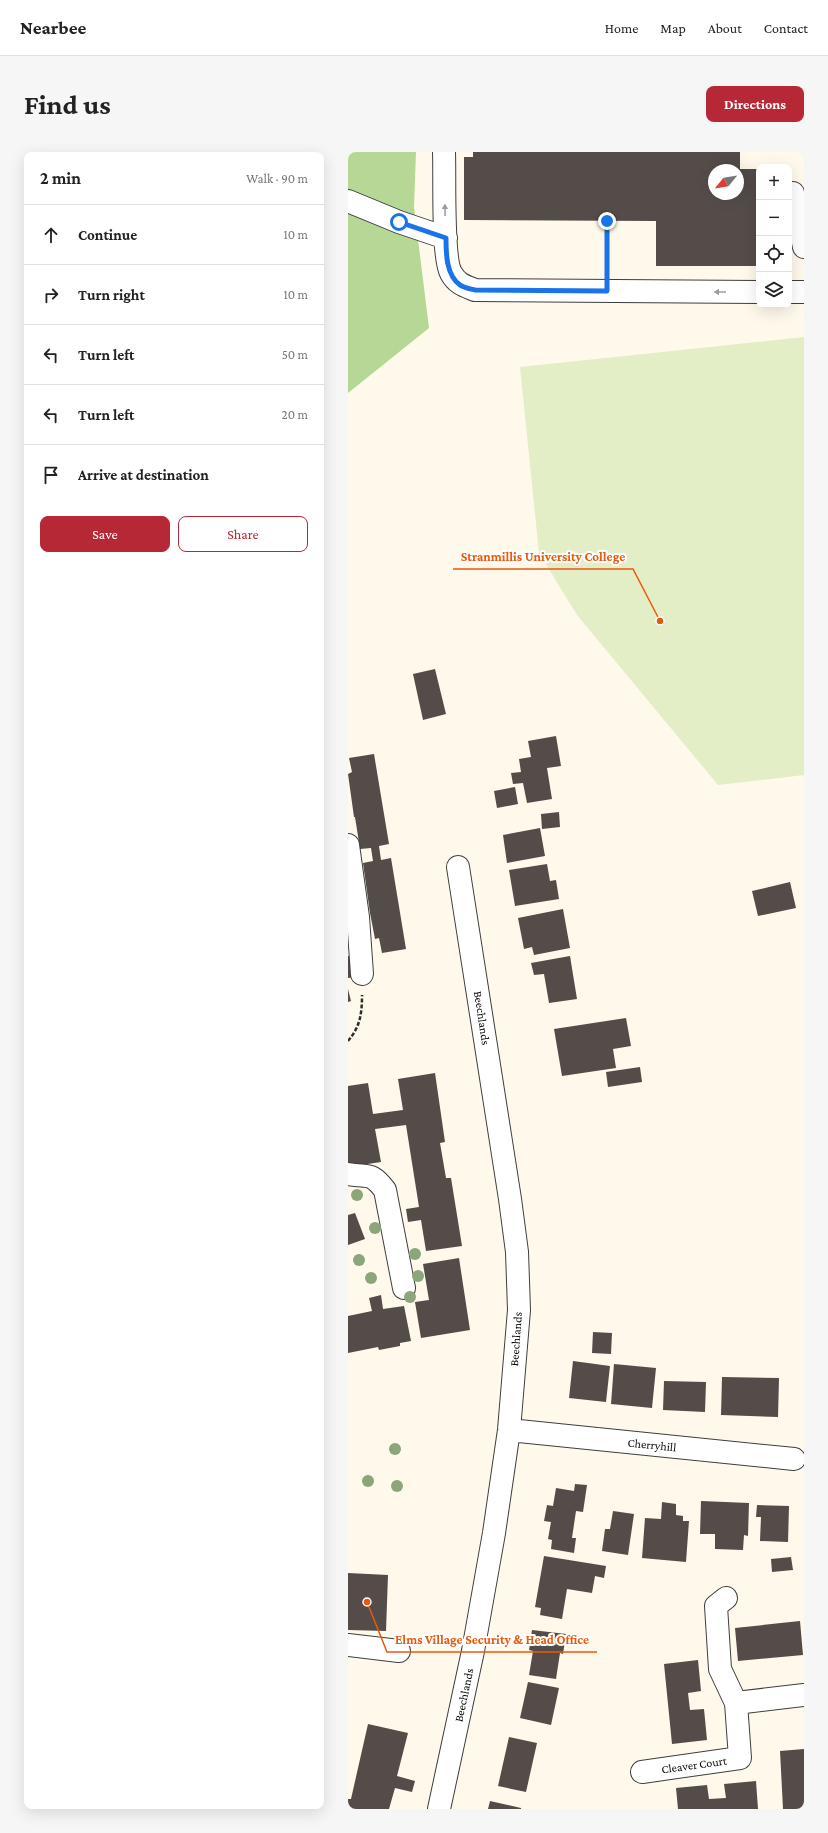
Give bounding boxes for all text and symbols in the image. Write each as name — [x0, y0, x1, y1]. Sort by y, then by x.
text: Nearbee — [20, 17, 86, 38]
text: Home — [605, 20, 638, 36]
text: Map — [660, 20, 686, 36]
text: About — [708, 20, 742, 36]
text: Contact — [764, 20, 808, 36]
button: Directions — [706, 86, 804, 122]
text: Find us — [24, 89, 111, 120]
north arrow — [708, 164, 744, 200]
map controls — [756, 164, 792, 308]
button: + — [756, 164, 792, 200]
text: 2 min — [40, 169, 81, 188]
text: Walk · 90 m — [246, 171, 308, 186]
button: − — [756, 200, 792, 236]
one-way arrow — [442, 204, 449, 216]
route end — [598, 212, 616, 230]
route start — [390, 213, 408, 231]
icon: ahead — [40, 224, 62, 246]
text: Continue — [78, 227, 137, 243]
text: 10 m — [283, 227, 308, 242]
button: locate — [756, 236, 792, 272]
button: layers — [756, 272, 792, 308]
icon: right — [40, 284, 62, 306]
text: Turn right — [78, 287, 145, 303]
text: 10 m — [283, 287, 308, 302]
one-way arrow — [714, 288, 726, 295]
icon: left — [40, 344, 62, 366]
text: Turn left — [78, 347, 134, 363]
text: 50 m — [282, 347, 308, 362]
icon: left — [40, 404, 62, 426]
text: Turn left — [78, 407, 134, 423]
text: 20 m — [282, 407, 308, 422]
icon: arrive — [40, 464, 62, 486]
text: Arrive at destination — [78, 467, 209, 483]
button: Save — [40, 516, 170, 552]
button: Share — [178, 516, 308, 552]
callout: Stranmillis University College — [453, 544, 633, 569]
text: Stranmillis University College — [461, 549, 625, 564]
street label: Beechlands — [471, 990, 493, 1046]
street label: Beechlands — [507, 1311, 525, 1367]
street label: Cherryhill — [627, 1435, 677, 1455]
callout: Elms Village Security & Head Office — [387, 1627, 597, 1652]
text: Elms Village Security & Head Office — [395, 1632, 589, 1647]
street label: Beechlands — [451, 1667, 477, 1723]
street label: Cleaver Court — [660, 1753, 729, 1777]

